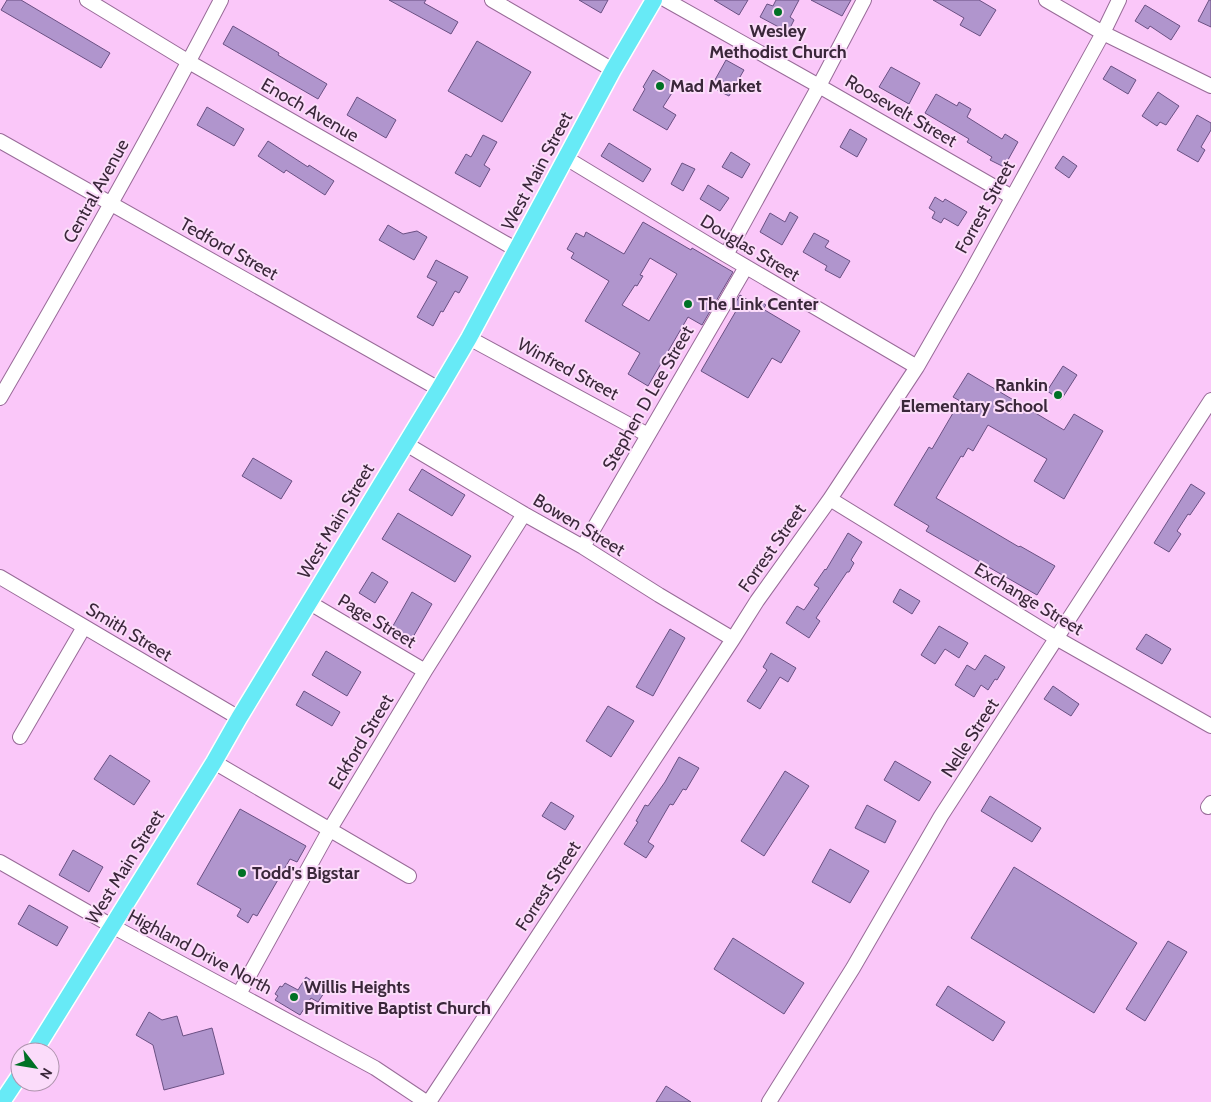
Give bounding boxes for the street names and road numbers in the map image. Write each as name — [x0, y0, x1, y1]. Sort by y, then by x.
street label: Roosevelt Street — [841, 70, 961, 152]
street label: Enoch Avenue — [257, 73, 363, 147]
street label: West Main Street — [497, 108, 577, 234]
street label: Central Avenue — [58, 135, 134, 247]
street label: Forrest Street — [950, 157, 1020, 257]
street label: Douglas Street — [696, 210, 804, 286]
street label: Tedford Street — [176, 213, 282, 285]
street label: Stephen D Lee Street — [598, 322, 698, 474]
street label: Winfred Street — [514, 333, 622, 405]
street label: West Main Street — [293, 459, 379, 583]
street label: Bowen Street — [529, 489, 629, 561]
street label: Forrest Street — [734, 500, 810, 596]
street label: Exchange Street — [970, 558, 1088, 640]
street label: Page Street — [334, 589, 420, 653]
street label: Smith Street — [82, 598, 176, 666]
street label: Eckford Street — [324, 690, 398, 794]
street label: Nelle Street — [936, 694, 1004, 782]
street label: West Main Street — [81, 806, 169, 928]
street label: Forrest Street — [511, 837, 585, 935]
street label: Highland Drive North — [124, 905, 276, 999]

